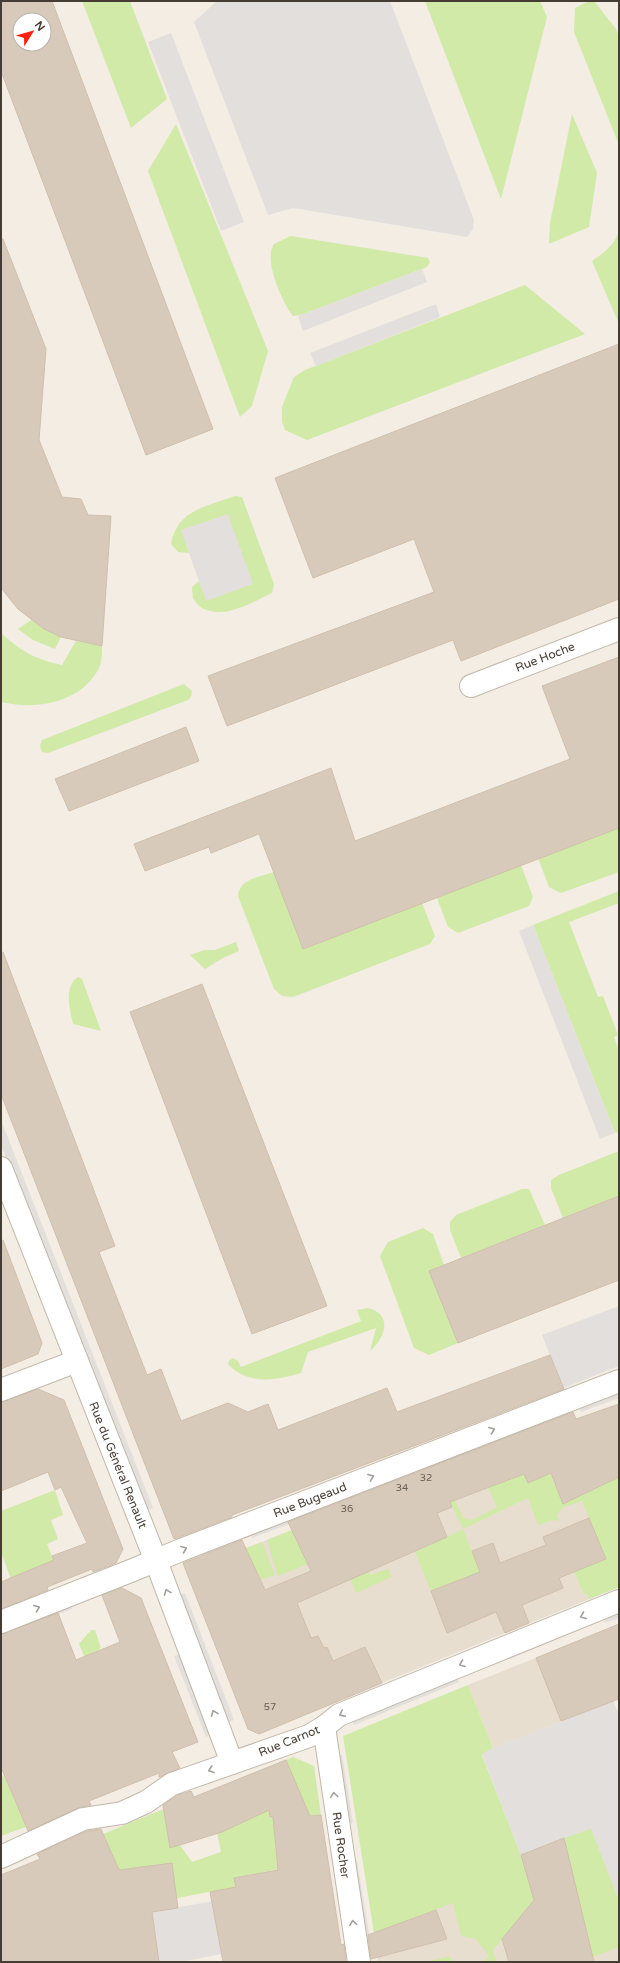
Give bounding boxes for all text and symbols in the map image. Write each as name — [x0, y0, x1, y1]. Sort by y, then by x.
north arrow — [12, 12, 52, 52]
text: N — [32, 19, 47, 34]
street label: Rue Hoche — [513, 639, 577, 675]
street label: Rue du Général Renault — [86, 1400, 150, 1531]
one-way arrow — [488, 1427, 495, 1435]
house number: 32 — [420, 1472, 432, 1484]
one-way arrow — [367, 1473, 374, 1481]
street label: Rue Bugeaud — [271, 1480, 349, 1520]
house number: 34 — [396, 1482, 408, 1494]
house number: 36 — [341, 1503, 353, 1515]
one-way arrow — [181, 1545, 188, 1553]
one-way arrow — [164, 1588, 172, 1595]
one-way arrow — [34, 1604, 41, 1612]
one-way arrow — [579, 1611, 586, 1619]
one-way arrow — [459, 1660, 466, 1668]
house number: 57 — [264, 1701, 276, 1713]
one-way arrow — [339, 1709, 346, 1717]
one-way arrow — [210, 1710, 218, 1717]
street label: Rue Carnot — [256, 1722, 322, 1760]
one-way arrow — [207, 1766, 214, 1774]
one-way arrow — [330, 1792, 339, 1798]
street label: Rue Rocher — [329, 1811, 353, 1879]
one-way arrow — [349, 1920, 358, 1927]

